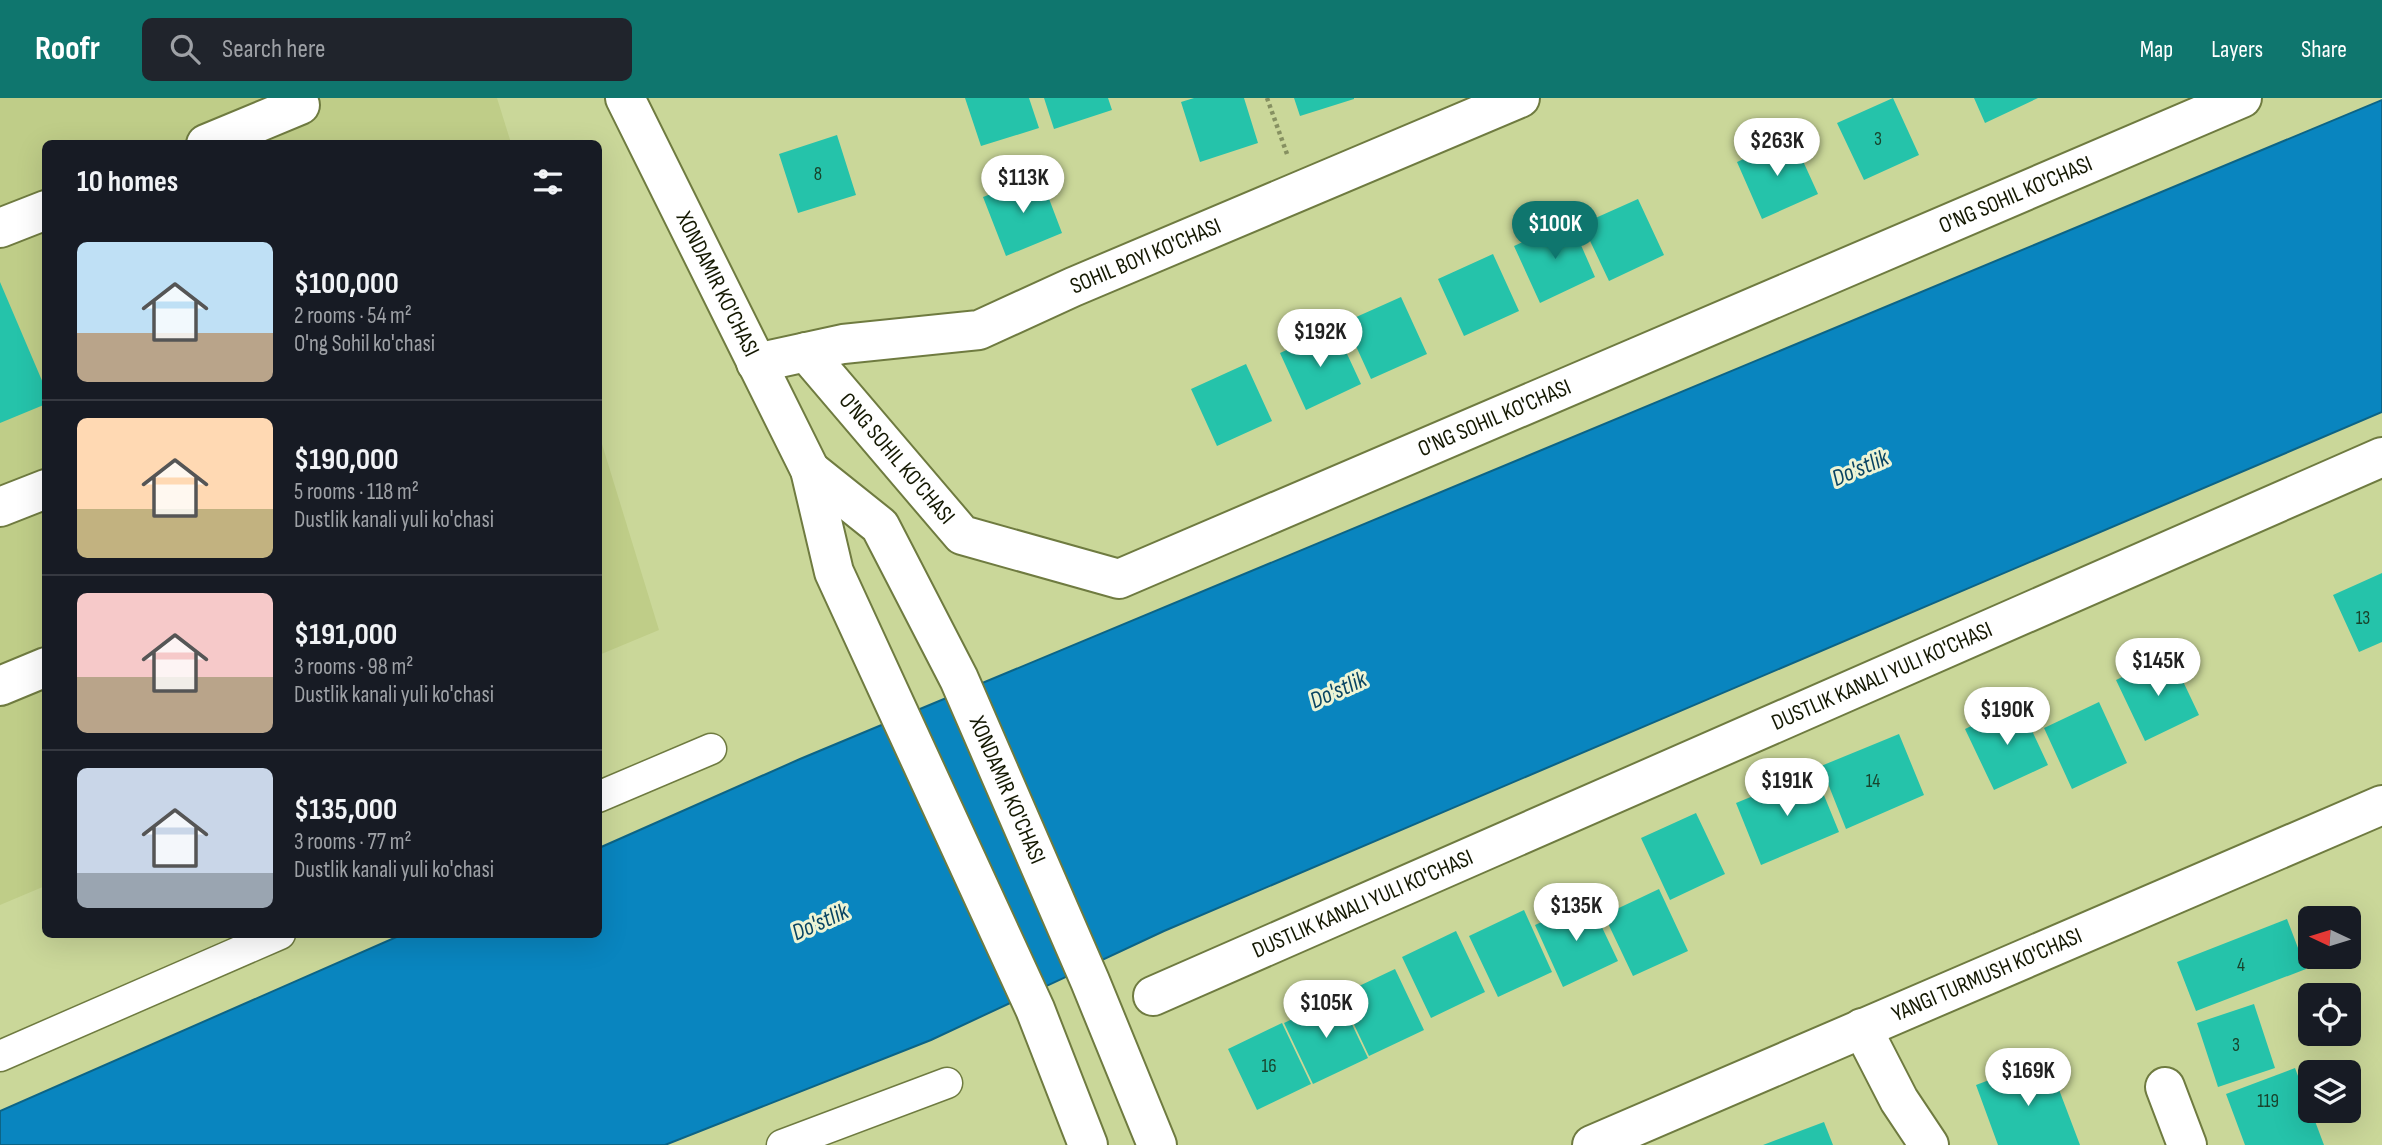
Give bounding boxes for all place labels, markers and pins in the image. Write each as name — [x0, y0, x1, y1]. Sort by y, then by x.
pin: $263K — [1728, 118, 1826, 178]
pin: $113K — [974, 156, 1072, 215]
pin: $100K — [1506, 202, 1604, 261]
pin: $192K — [1271, 310, 1369, 369]
pin: $145K — [2109, 638, 2207, 698]
pin: $190K — [1958, 688, 2056, 747]
pin: $191K — [1738, 758, 1836, 818]
pin: $135K — [1527, 884, 1625, 943]
pin: $105K — [1277, 981, 1375, 1040]
pin: $169K — [1979, 1048, 2077, 1108]

